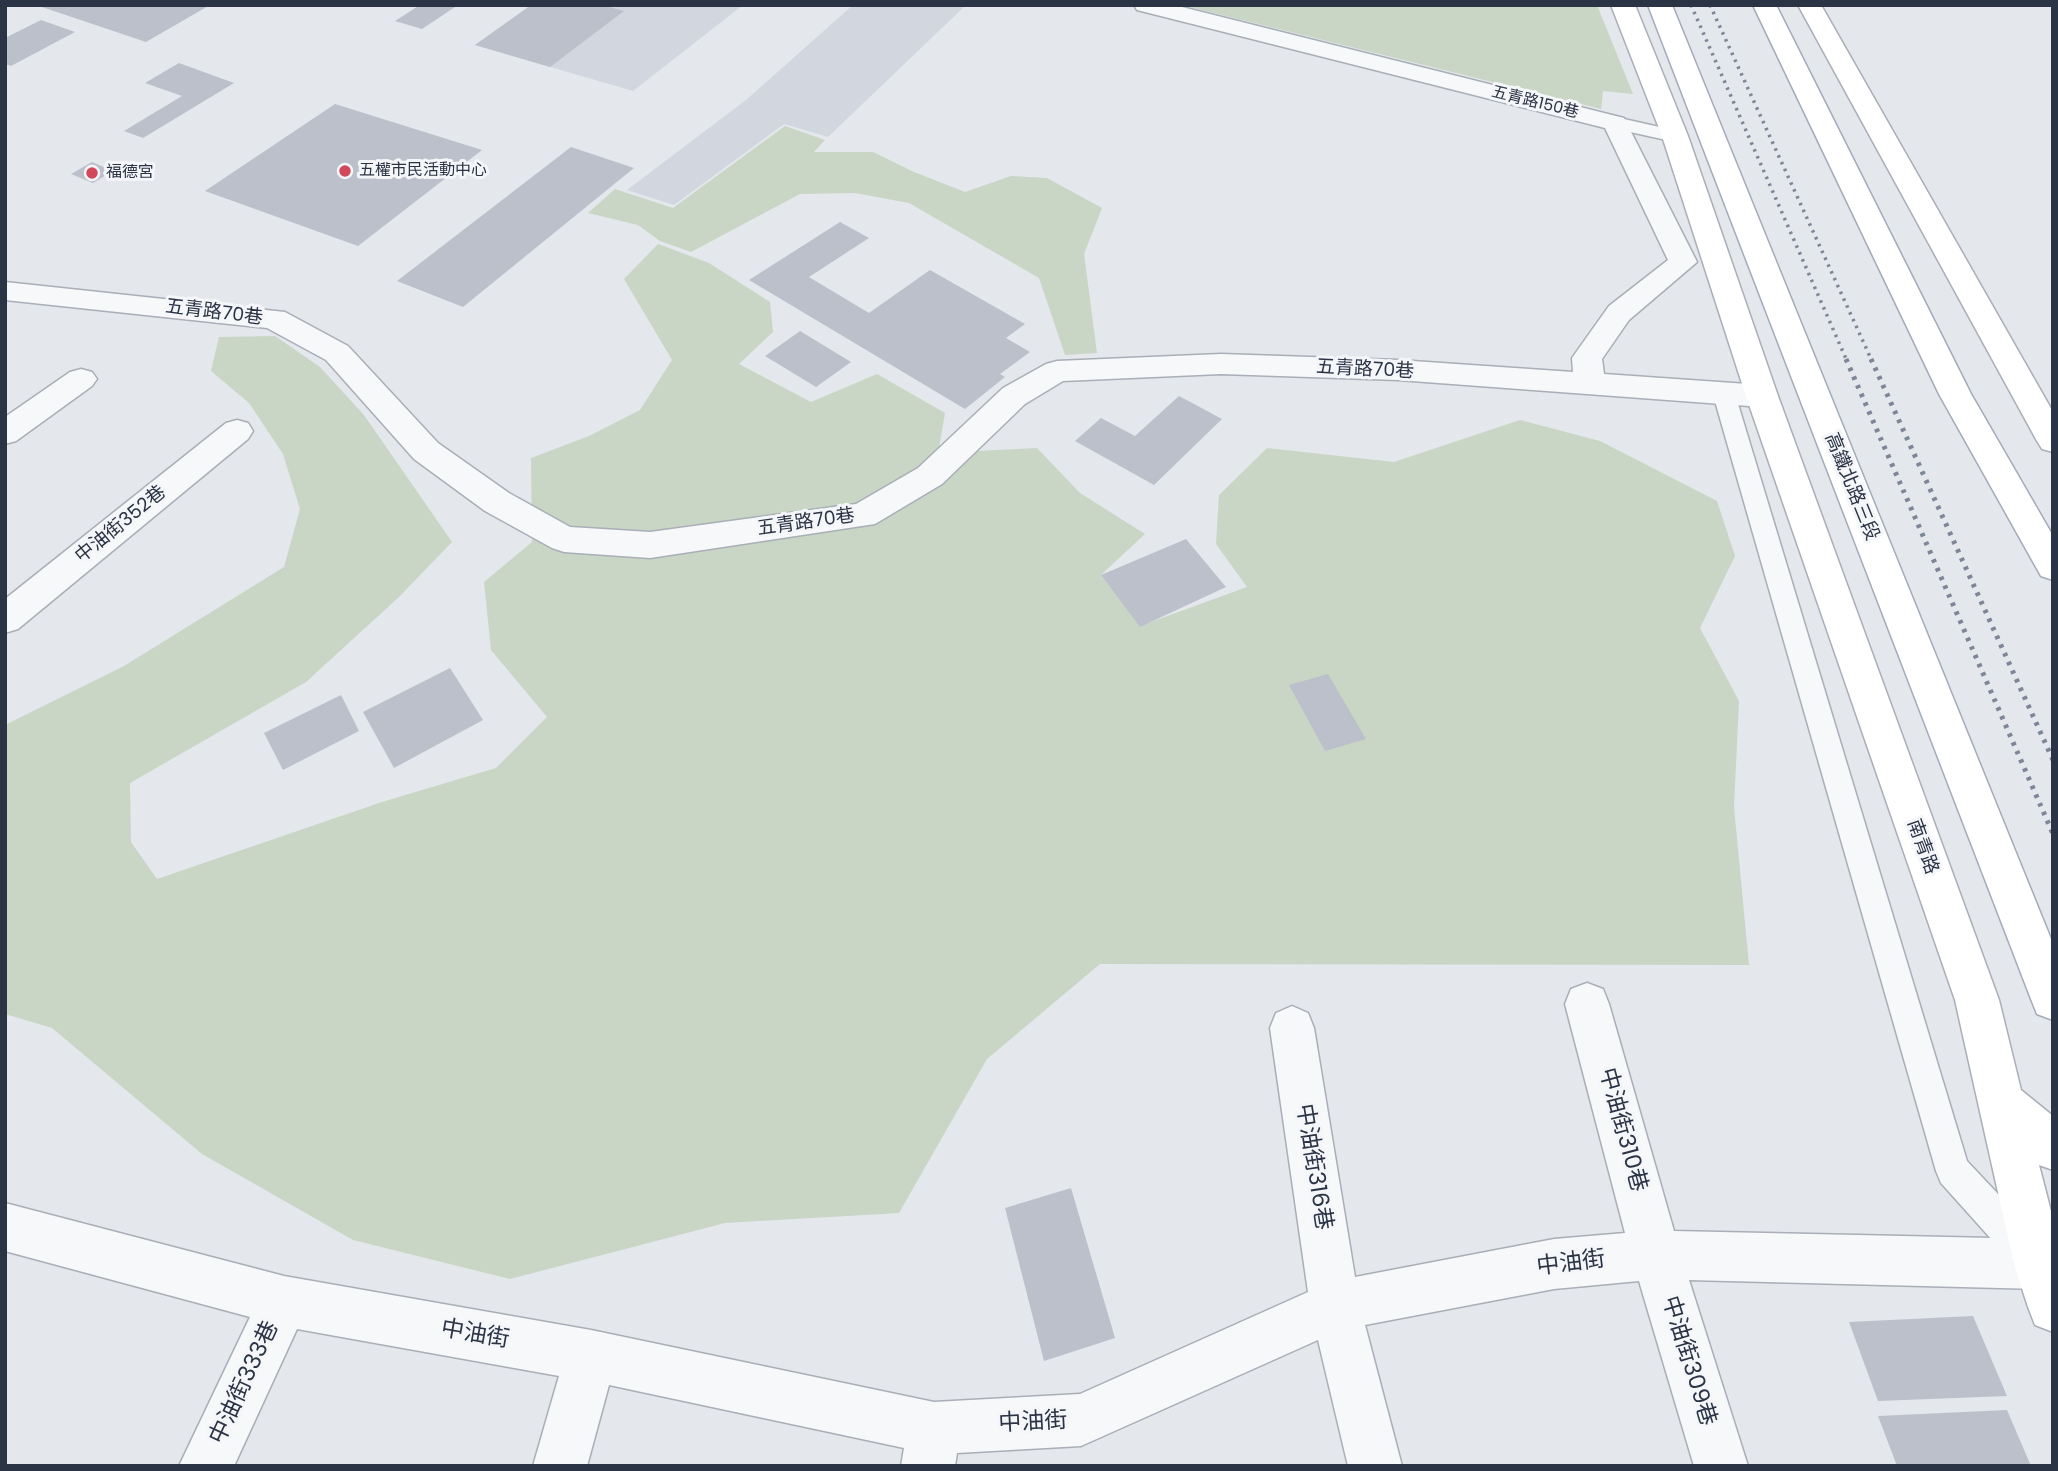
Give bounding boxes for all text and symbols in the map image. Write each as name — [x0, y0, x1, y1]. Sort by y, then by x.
street label: 五青路150巷 — [1489, 83, 1581, 123]
place label: 五權市民活動中心 — [359, 161, 487, 181]
place label: 福德宮 — [106, 163, 154, 183]
marker: 五權市民活動中心 — [337, 163, 353, 179]
marker: 福德宮 — [84, 165, 100, 181]
street label: 五青路70巷 — [164, 296, 264, 330]
street label: 五青路70巷 — [1315, 356, 1415, 384]
street label: 高鐵北路三段 — [1819, 430, 1883, 544]
street label: 中油街352巷 — [71, 482, 171, 568]
street label: 五青路70巷 — [756, 505, 856, 541]
street label: 南青路 — [1902, 816, 1942, 878]
street label: 中油街310巷 — [1592, 1065, 1652, 1195]
street label: 中油街316巷 — [1289, 1102, 1337, 1232]
street label: 中油街 — [1535, 1246, 1607, 1282]
street label: 中油街309巷 — [1655, 1293, 1721, 1429]
street label: 中油街 — [439, 1315, 511, 1355]
street label: 中油街333巷 — [204, 1317, 286, 1449]
street label: 中油街 — [998, 1407, 1068, 1439]

